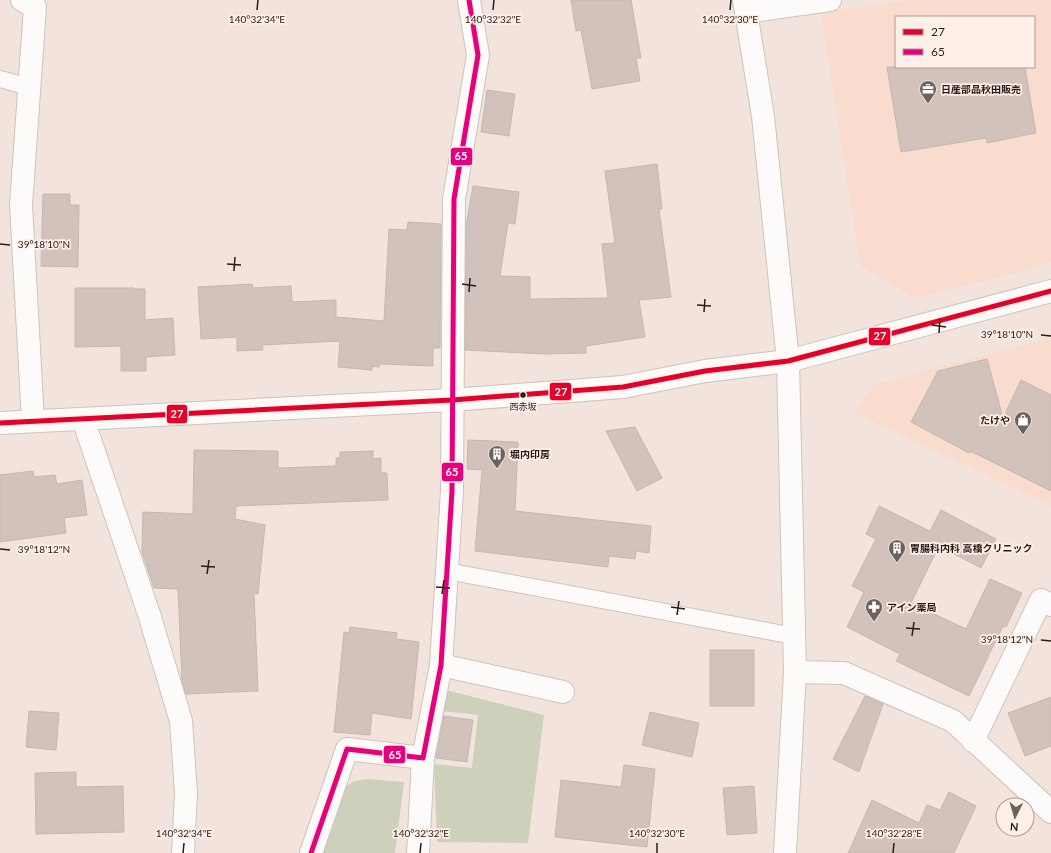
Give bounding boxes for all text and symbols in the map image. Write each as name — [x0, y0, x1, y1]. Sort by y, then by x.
text: 140°32'34"E — [229, 13, 285, 25]
text: 140°32'32"E — [465, 13, 521, 25]
text: 140°32'30"E — [702, 13, 758, 25]
legend — [895, 16, 1035, 68]
text: 27 — [931, 24, 945, 39]
text: 65 — [931, 44, 945, 59]
office icon: 日産部品秋田販売 — [918, 79, 938, 104]
place label: 日産部品秋田販売 — [941, 83, 1021, 95]
line badge: 65 — [450, 147, 473, 166]
text: 65 — [455, 149, 467, 162]
text: 39°18'10"N — [18, 238, 70, 250]
line badge: 27 — [868, 327, 891, 346]
text: 39°18'10"N — [981, 328, 1033, 340]
text: 27 — [874, 329, 886, 342]
line badge: 27 — [549, 382, 572, 401]
text: 27 — [555, 385, 567, 398]
marker: 西赤坂 — [518, 390, 528, 400]
place label: 西赤坂 — [509, 401, 537, 412]
line badge: 27 — [166, 404, 188, 424]
text: 27 — [171, 407, 183, 420]
shop icon: たけや — [1013, 410, 1033, 435]
place label: たけや — [980, 414, 1010, 426]
building icon: 堀内印房 — [487, 444, 507, 469]
place label: 堀内印房 — [510, 448, 550, 460]
line badge: 65 — [441, 462, 464, 482]
text: 65 — [446, 465, 458, 478]
building icon: 胃腸科内科 高橋クリニック — [887, 538, 907, 563]
place label: 胃腸科内科 高橋クリニック — [910, 542, 1032, 554]
text: 39°18'12"N — [18, 543, 70, 555]
pharmacy icon: アイン薬局 — [864, 597, 884, 622]
place label: アイン薬局 — [887, 601, 937, 613]
text: 39°18'12"N — [981, 633, 1033, 645]
line badge: 65 — [383, 745, 406, 764]
text: 65 — [389, 748, 401, 761]
north arrow — [995, 797, 1035, 837]
text: N — [1009, 821, 1019, 834]
text: 140°32'34"E — [156, 827, 212, 839]
text: 140°32'32"E — [393, 827, 449, 839]
text: 140°32'30"E — [629, 827, 685, 839]
text: 140°32'28"E — [866, 827, 922, 839]

